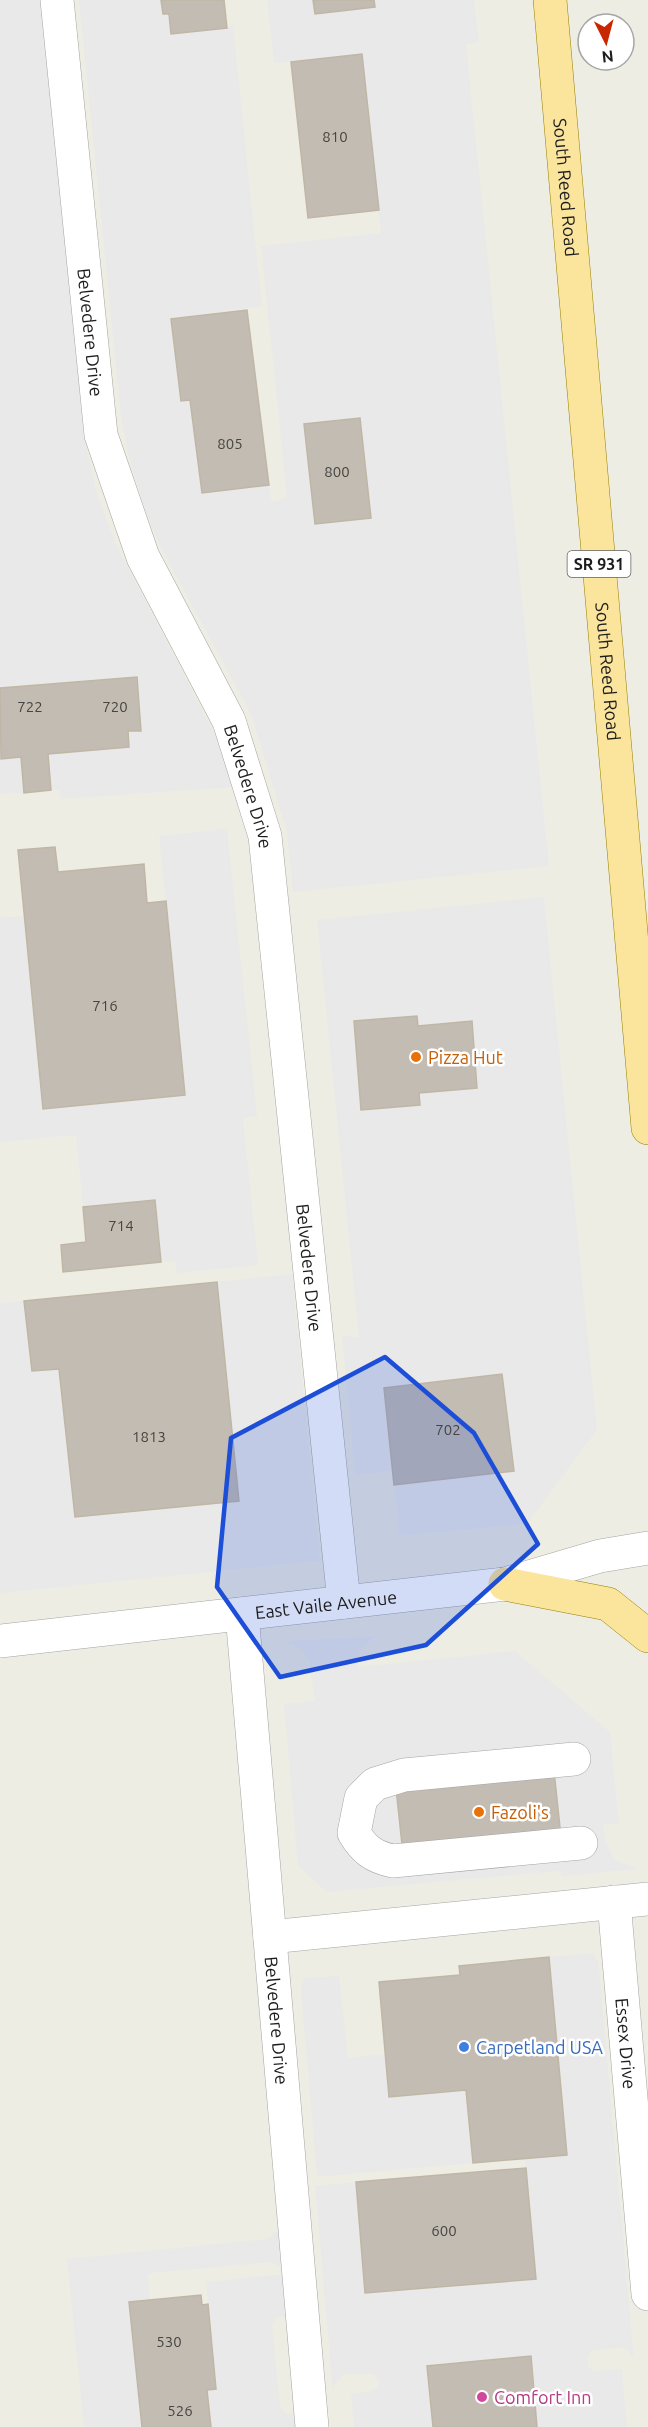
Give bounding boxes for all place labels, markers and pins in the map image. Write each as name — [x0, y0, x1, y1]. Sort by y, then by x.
place label: Pizza Hut — [428, 1047, 503, 1067]
marker: Pizza Hut — [409, 1050, 423, 1064]
place label: Fazoli's — [491, 1802, 549, 1822]
marker: Fazoli's — [472, 1805, 486, 1819]
place label: Carpetland USA — [476, 2037, 603, 2057]
marker: Carpetland USA — [457, 2040, 471, 2054]
place label: Comfort Inn — [494, 2387, 592, 2407]
marker: Comfort Inn — [475, 2390, 489, 2404]

